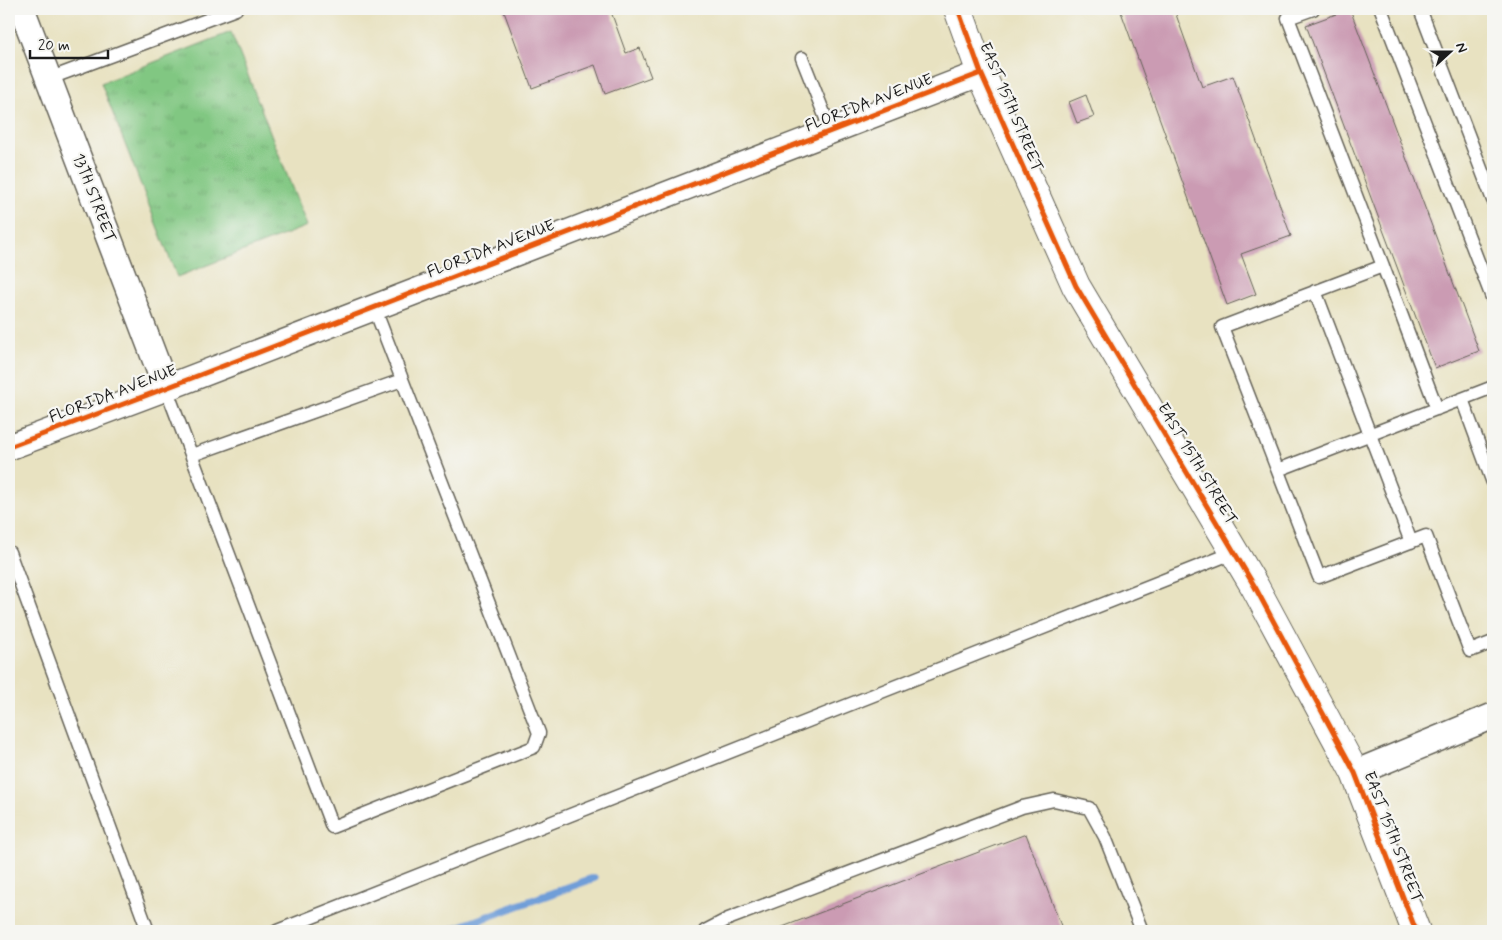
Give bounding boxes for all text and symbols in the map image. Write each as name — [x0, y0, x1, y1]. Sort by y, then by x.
scale bar — [30, 28, 108, 60]
north arrow — [1424, 28, 1474, 78]
text: 20 m — [38, 36, 70, 56]
street label: EAST 15TH STREET — [974, 39, 1048, 175]
text: N — [1451, 40, 1471, 55]
street label: FLORIDA AVENUE — [802, 69, 936, 137]
street label: 13TH STREET — [67, 150, 121, 246]
street label: FLORIDA AVENUE — [424, 215, 558, 283]
street label: FLORIDA AVENUE — [46, 360, 180, 428]
street label: EAST 15TH STREET — [1152, 399, 1242, 529]
street label: EAST 15TH STREET — [1358, 768, 1428, 906]

